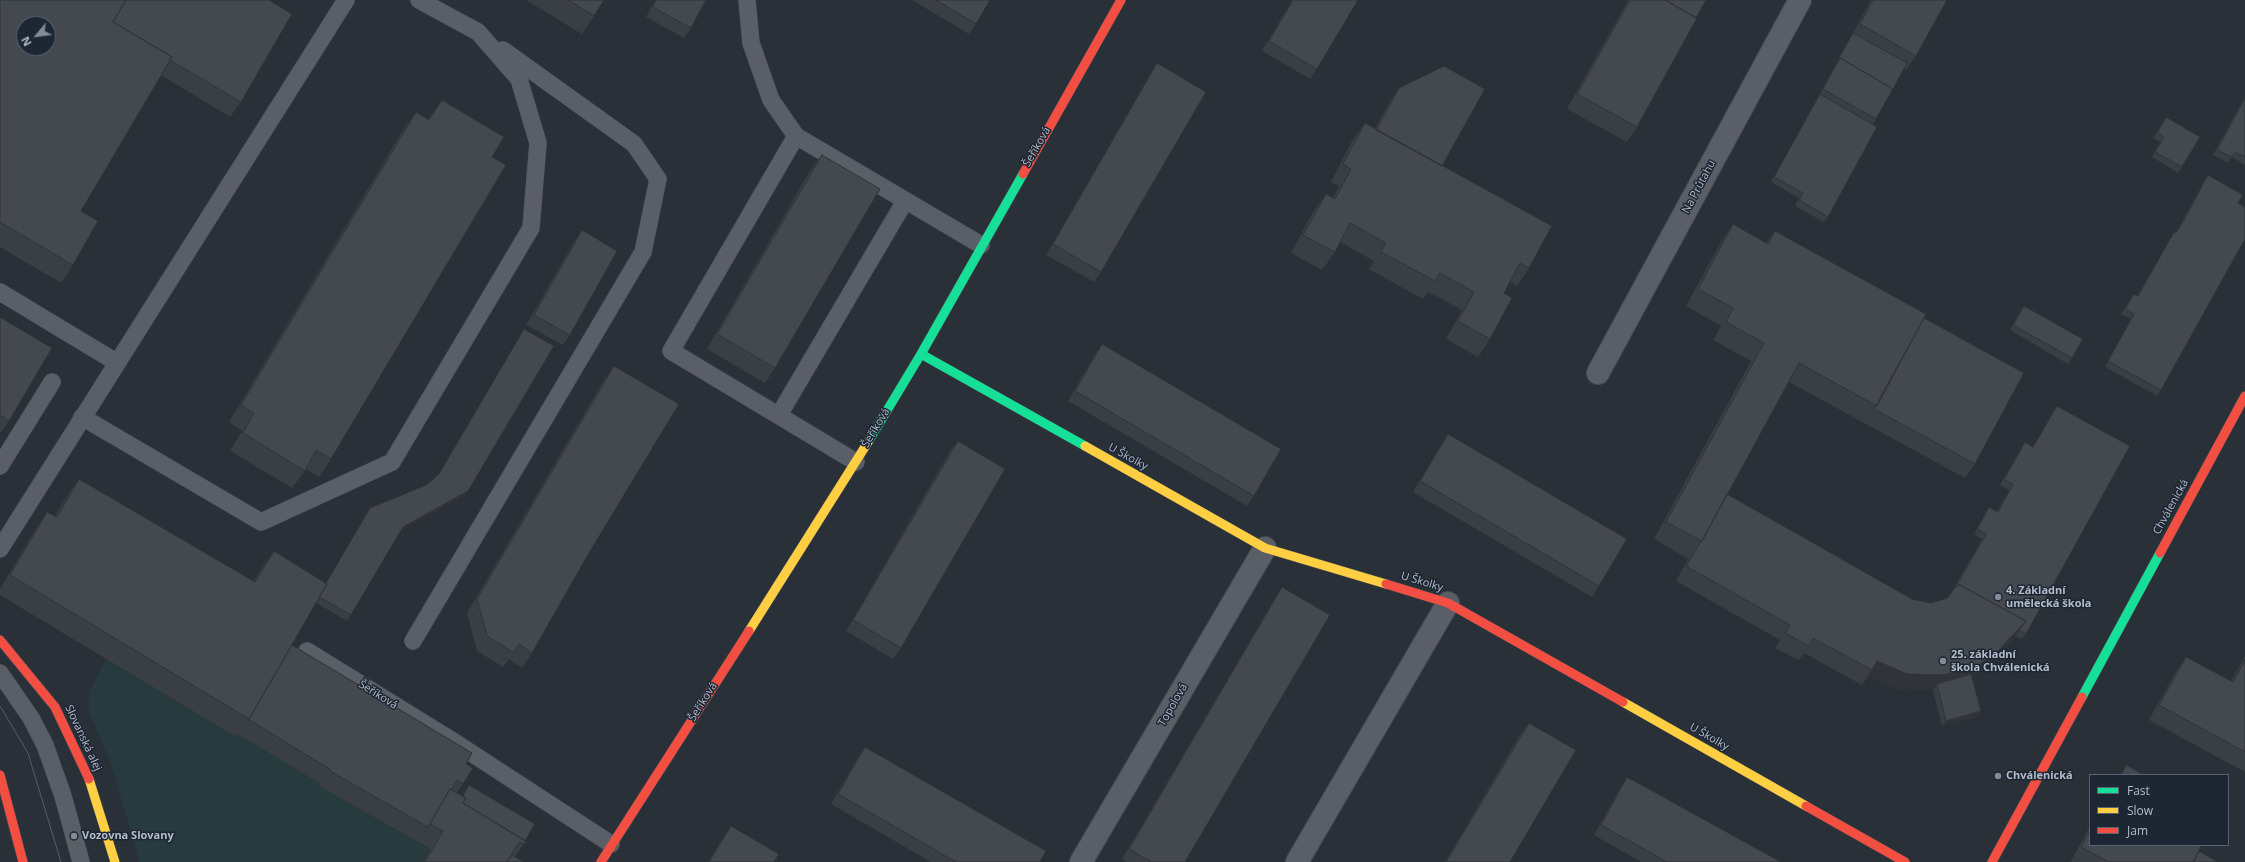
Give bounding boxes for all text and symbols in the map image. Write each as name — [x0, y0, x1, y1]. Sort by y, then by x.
north arrow — [16, 16, 56, 56]
text: N — [17, 34, 35, 49]
street label: Šeříková — [1020, 125, 1054, 169]
street label: Na Průtahu — [1679, 158, 1719, 216]
street label: Šeříková — [859, 406, 893, 450]
street label: U Školky — [1106, 441, 1150, 473]
street label: Chválenická — [2150, 477, 2192, 537]
street label: U Školky — [1399, 569, 1445, 595]
place label: 4. Základní umělecká škola — [2006, 584, 2091, 610]
marker: 4. Základní umělecká škola — [1993, 592, 2003, 602]
place label: 25. základní škola Chválenická — [1951, 648, 2050, 674]
marker: 25. základní škola Chválenická — [1938, 656, 1948, 666]
street label: Šeříková — [356, 678, 400, 712]
street label: Šeříková — [686, 680, 720, 724]
street label: Topolová — [1156, 681, 1190, 729]
street label: Slovanská alej — [62, 703, 104, 773]
street label: U Školky — [1687, 720, 1731, 754]
place label: Chválenická — [2006, 769, 2073, 783]
marker: Chválenická — [1993, 771, 2003, 781]
legend — [2089, 774, 2229, 846]
text: Fast — [2127, 782, 2150, 799]
text: Slow — [2127, 802, 2153, 819]
text: Jam — [2127, 822, 2148, 839]
place label: Vozovna Slovany — [82, 829, 174, 843]
marker: Vozovna Slovany — [69, 831, 79, 841]

